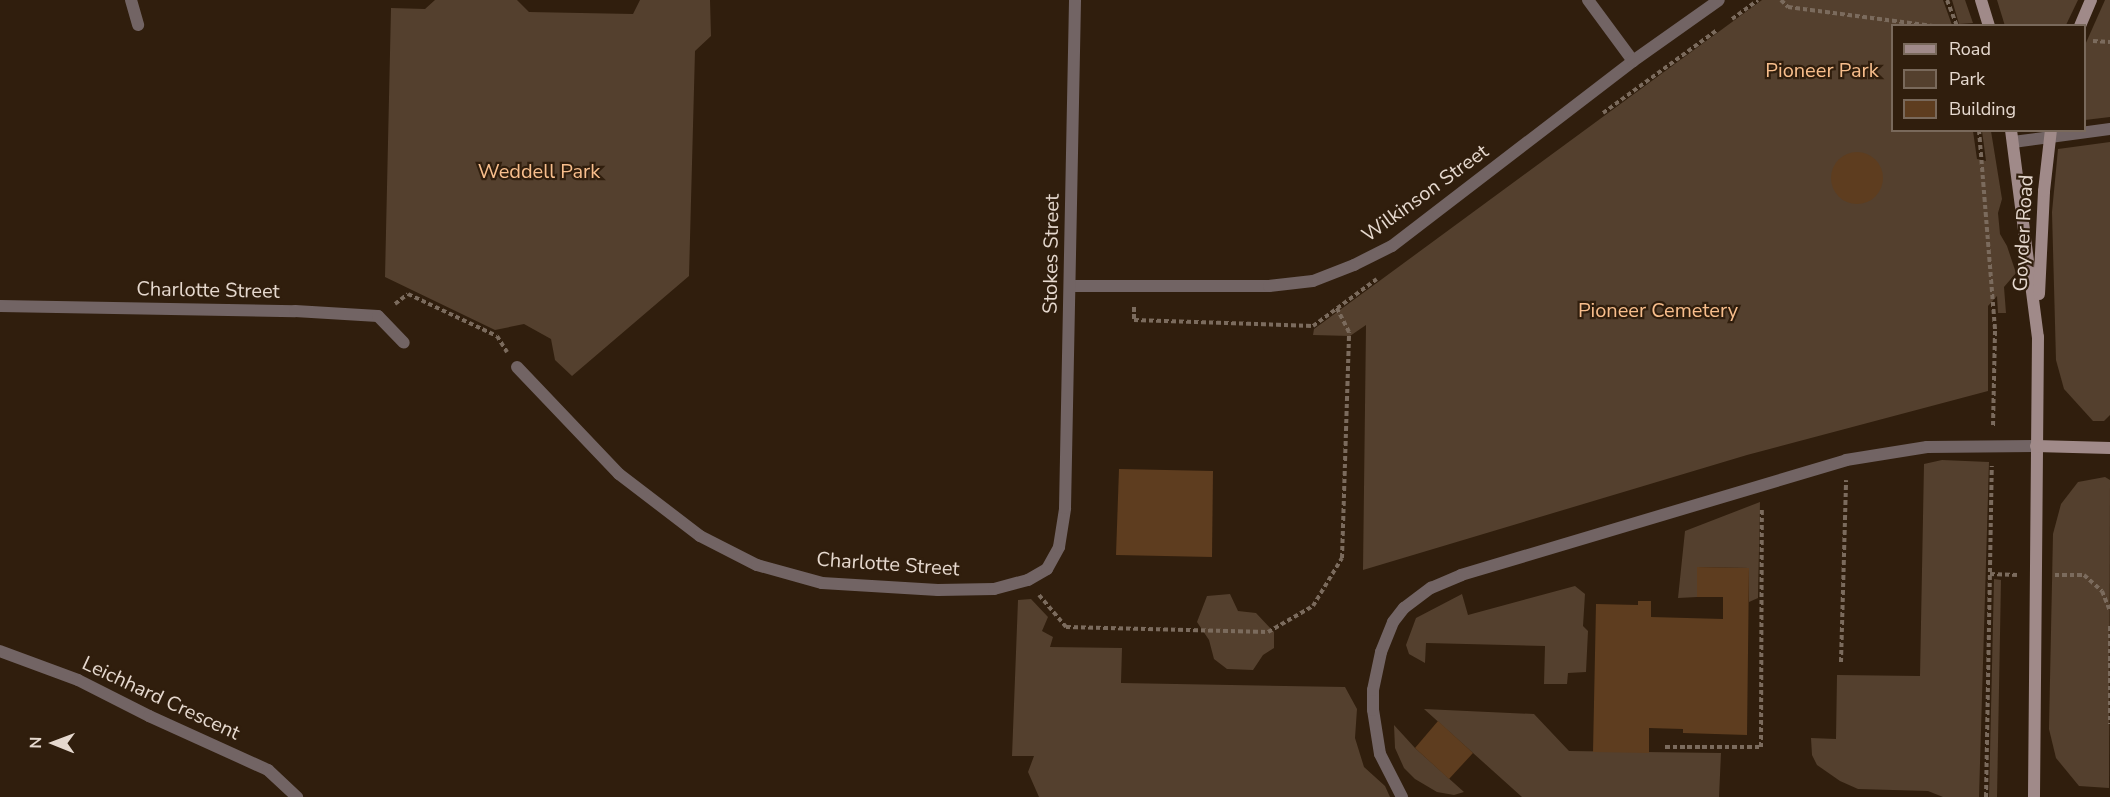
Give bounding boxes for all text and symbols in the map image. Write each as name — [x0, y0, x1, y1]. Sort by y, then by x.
legend — [1891, 24, 2086, 132]
text: Road — [1949, 37, 1991, 61]
park label: Pioneer Park — [1765, 58, 1879, 82]
text: Park — [1949, 67, 1985, 91]
text: Building — [1949, 97, 2016, 121]
street label: Wilkinson Street — [1357, 139, 1493, 247]
park label: Weddell Park — [478, 159, 600, 183]
street label: Goyder Road — [2008, 174, 2038, 292]
street label: Stokes Street — [1038, 194, 1064, 314]
street label: Charlotte Street — [136, 277, 280, 303]
park label: Pioneer Cemetery — [1578, 298, 1738, 322]
street label: Charlotte Street — [816, 547, 960, 581]
street label: Leichhard Crescent — [78, 651, 244, 745]
north arrow — [24, 713, 84, 773]
text: N — [25, 737, 47, 749]

